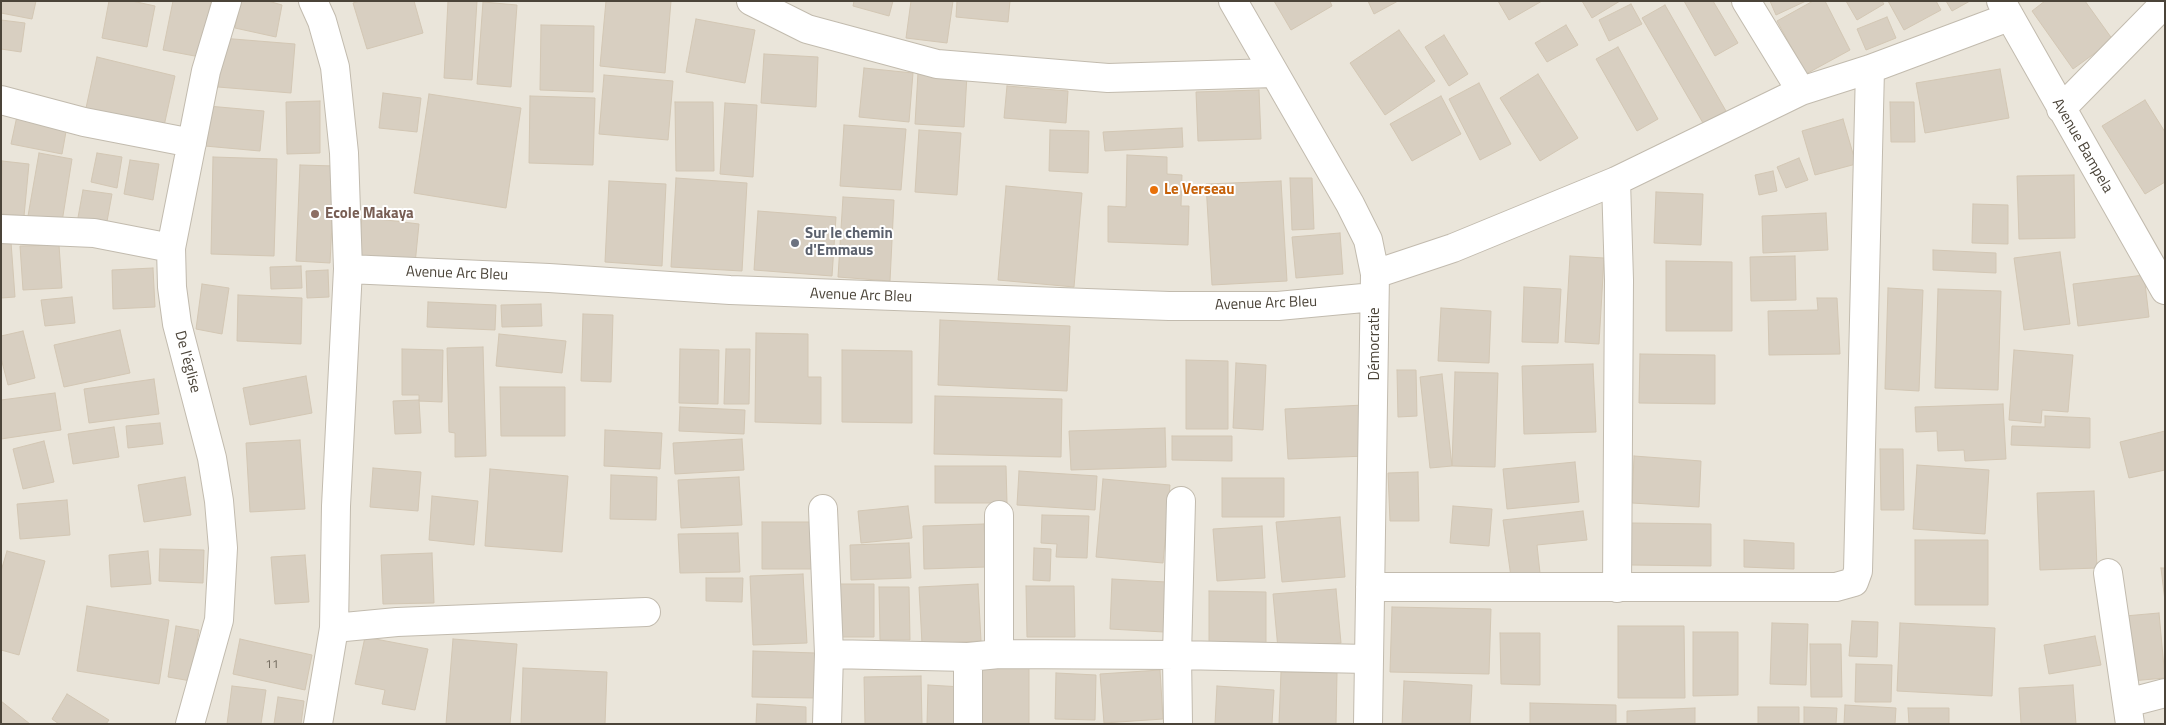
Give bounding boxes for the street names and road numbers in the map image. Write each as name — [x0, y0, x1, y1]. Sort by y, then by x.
street label: Avenue Bampela — [2048, 96, 2116, 196]
street label: Avenue Arc Bleu — [406, 263, 508, 285]
street label: Avenue Arc Bleu — [810, 285, 912, 307]
street label: Avenue Arc Bleu — [1215, 293, 1317, 315]
street label: Démocratie — [1366, 307, 1384, 381]
street label: De l'église — [170, 329, 204, 395]

